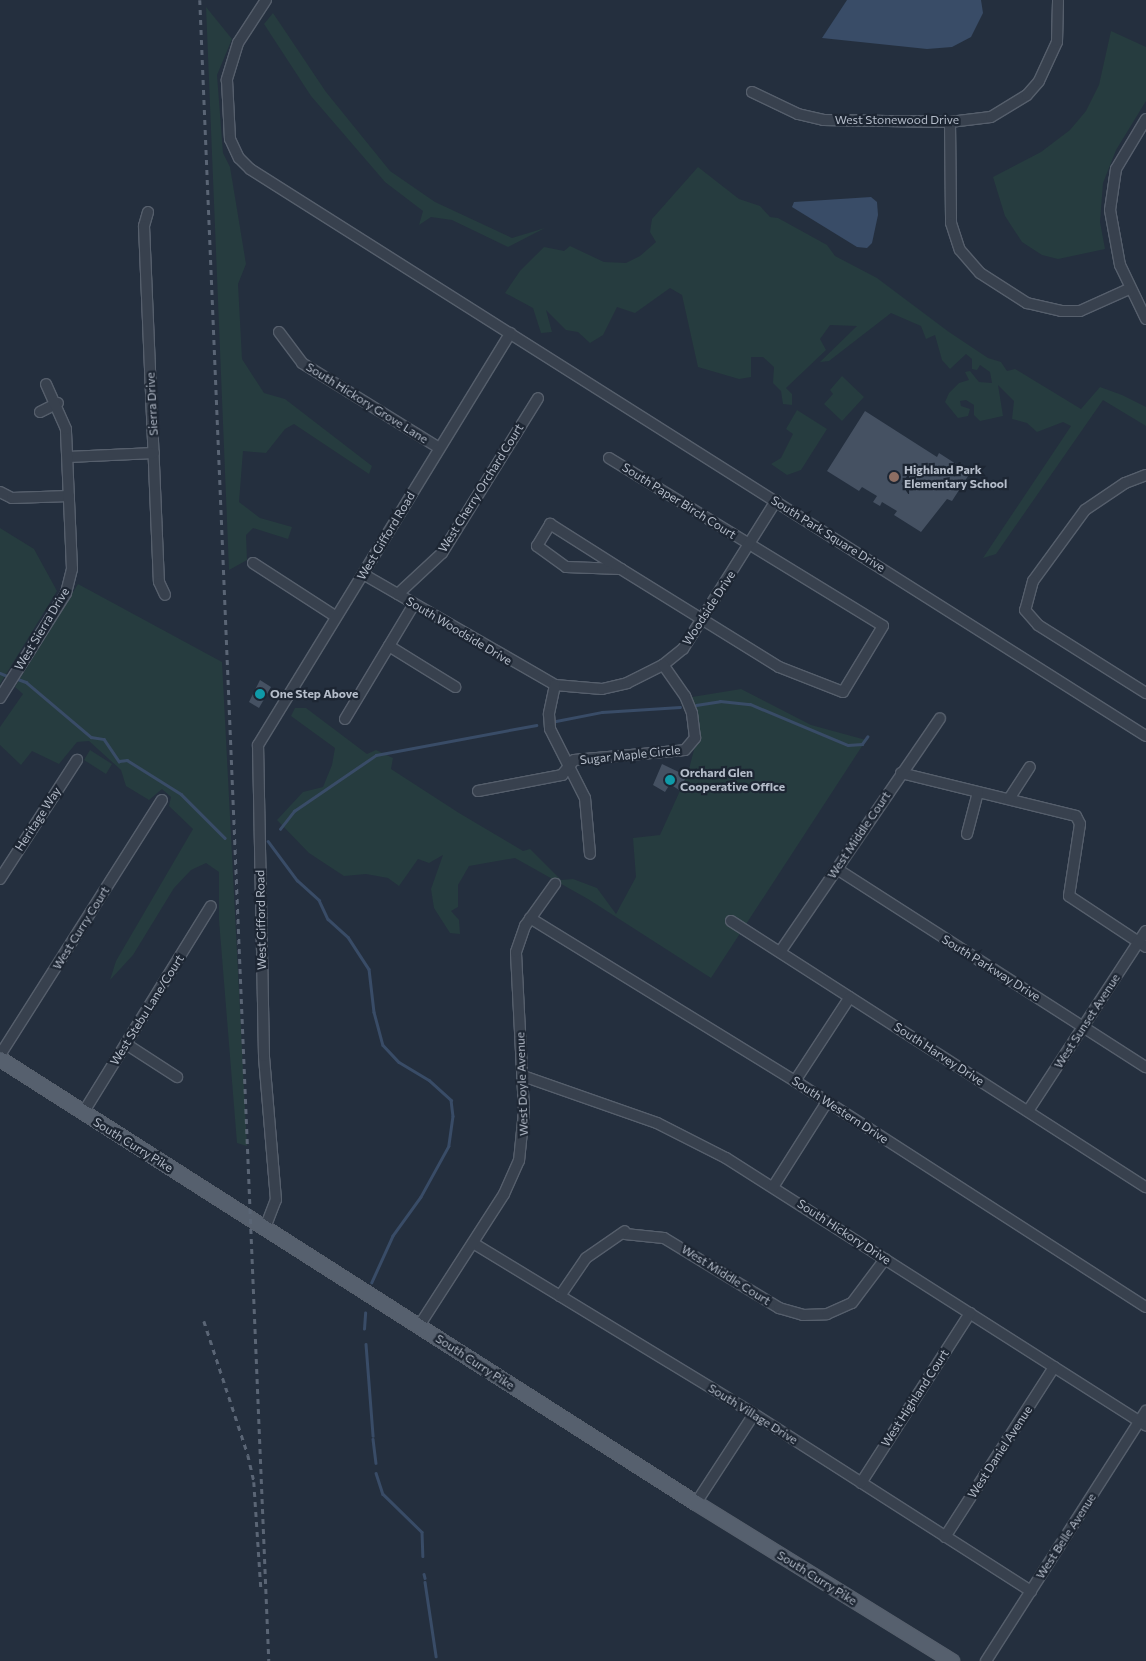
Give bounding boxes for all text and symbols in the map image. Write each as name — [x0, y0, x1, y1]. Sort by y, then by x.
street label: West Stonewood Drive — [835, 113, 959, 127]
street label: South Hickory Grove Lane — [303, 360, 431, 446]
street label: Sierra Drive — [143, 372, 161, 436]
street label: West Cherry Orchard Court — [435, 421, 527, 555]
street label: South Paper Birch Court — [619, 460, 739, 542]
place label: Highland Park Elementary School — [904, 463, 1007, 491]
marker: Highland Park Elementary School — [888, 471, 900, 483]
street label: West Gifford Road — [354, 489, 418, 583]
street label: South Park Square Drive — [768, 493, 888, 575]
street label: Woodside Drive — [680, 568, 738, 648]
street label: West Sierra Drive — [12, 585, 72, 673]
street label: South Woodside Drive — [404, 594, 514, 668]
place label: One Step Above — [270, 687, 358, 701]
marker: One Step Above — [254, 688, 266, 700]
street label: Sugar Maple Circle — [579, 743, 681, 767]
place label: Orchard Glen Cooperative Office — [680, 766, 785, 794]
marker: Orchard Glen Cooperative Office — [664, 774, 676, 786]
street label: Heritage Way — [12, 784, 64, 854]
street label: West Middle Court — [824, 789, 894, 881]
street label: West Gifford Road — [253, 870, 269, 970]
street label: West Curry Court — [50, 884, 112, 972]
street label: South Parkway Drive — [939, 932, 1043, 1004]
street label: West Stebu Lane/Court — [107, 952, 187, 1068]
street label: West Sunset Avenue — [1051, 971, 1123, 1071]
street label: South Harvey Drive — [891, 1019, 987, 1089]
street label: West Doyle Avenue — [513, 1032, 531, 1136]
street label: South Western Drive — [789, 1073, 891, 1147]
street label: South Curry Pike — [91, 1115, 175, 1175]
street label: South Hickory Drive — [794, 1196, 894, 1268]
street label: West Middle Court — [679, 1242, 773, 1308]
street label: South Curry Pike — [433, 1331, 517, 1393]
street label: West Highland Court — [878, 1347, 952, 1449]
street label: South Village Drive — [706, 1381, 800, 1447]
street label: West Daniel Avenue — [965, 1403, 1035, 1501]
street label: West Belle Avenue — [1033, 1490, 1099, 1582]
street label: South Curry Pike — [775, 1548, 859, 1608]

